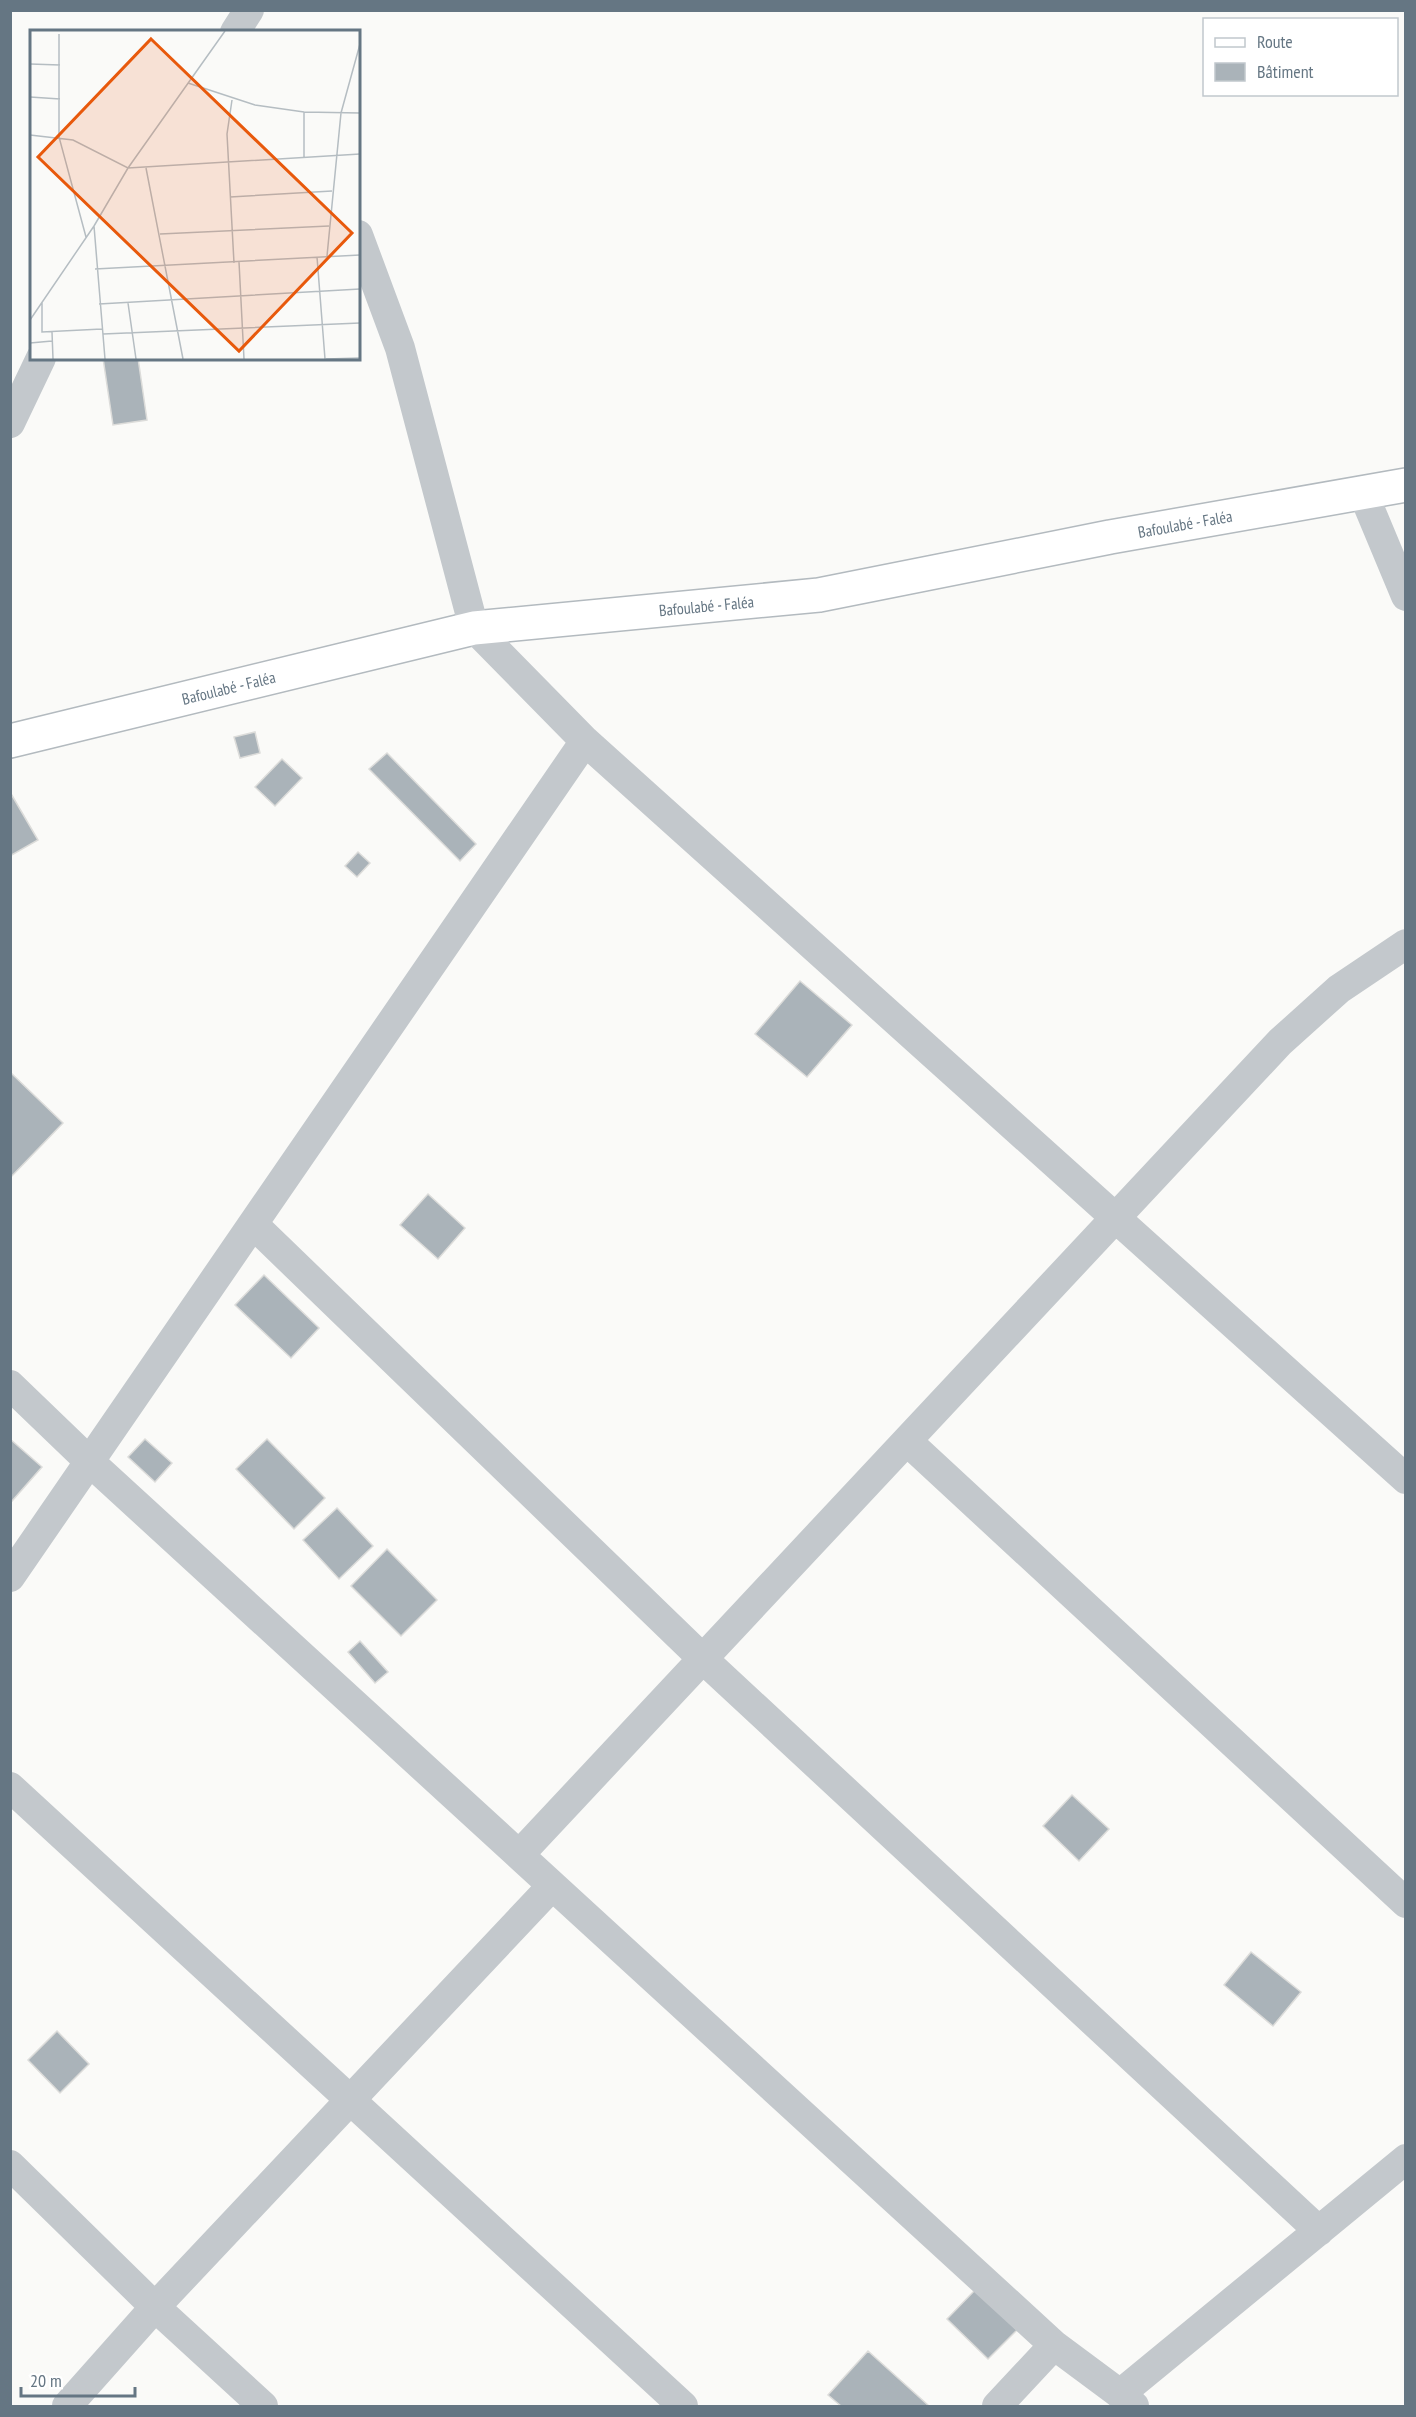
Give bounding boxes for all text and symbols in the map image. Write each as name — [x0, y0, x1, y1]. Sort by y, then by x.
legend — [1203, 18, 1398, 96]
inset map — [30, 30, 360, 360]
text: Route — [1257, 30, 1293, 53]
text: Bâtiment — [1257, 60, 1314, 83]
street label: Bafoulabé - Faléa — [1136, 506, 1234, 542]
street label: Bafoulabé - Faléa — [658, 591, 755, 620]
street label: Bafoulabé - Faléa — [180, 667, 277, 709]
scale bar — [21, 2360, 135, 2398]
text: 20 m — [30, 2369, 62, 2392]

